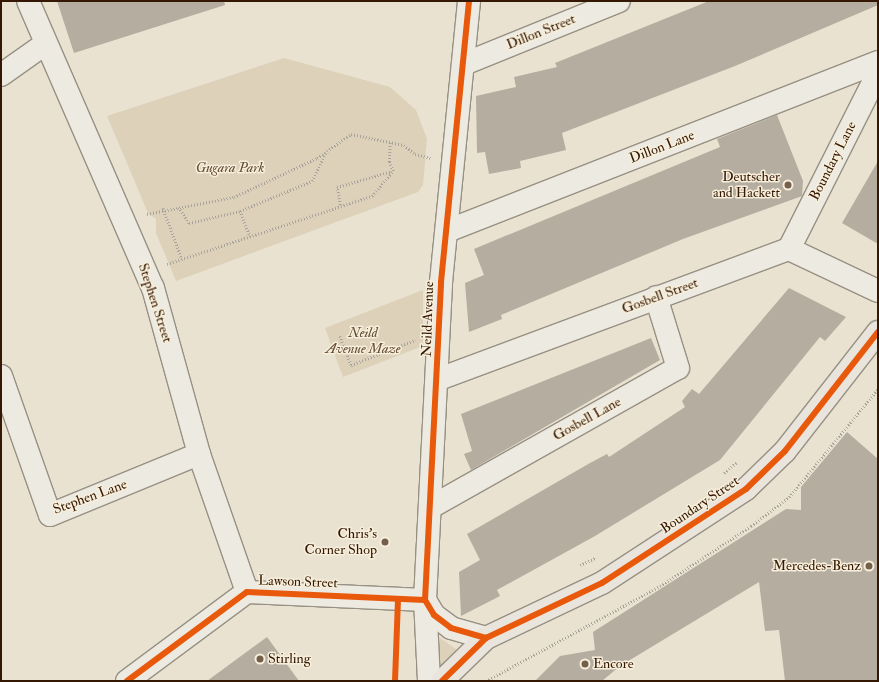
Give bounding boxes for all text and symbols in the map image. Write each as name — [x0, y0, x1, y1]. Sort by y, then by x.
street label: Dillon Street — [504, 11, 578, 53]
street label: Boundary Lane — [806, 119, 860, 203]
street label: Dillon Lane — [627, 127, 697, 167]
park label: Gugara Park — [196, 160, 264, 176]
place label: Deutscher and Hackett — [713, 169, 780, 202]
marker: Deutscher and Hackett — [783, 180, 793, 190]
street label: Stephen Street — [134, 261, 176, 345]
street label: Gosbell Street — [620, 274, 700, 318]
street label: Neild Avenue — [418, 281, 438, 357]
park label: Neild Avenue Maze — [326, 325, 400, 358]
street label: Gosbell Lane — [550, 393, 624, 445]
street label: Boundary Street — [658, 473, 742, 537]
street label: Stephen Lane — [51, 476, 129, 518]
place label: Chris’s Corner Shop — [305, 526, 377, 558]
marker: Chris’s Corner Shop — [380, 537, 390, 547]
place label: Mercedes-Benz — [773, 558, 861, 574]
marker: Mercedes-Benz — [864, 561, 874, 571]
street label: Lawson Street — [258, 572, 338, 592]
place label: Stirling — [268, 651, 311, 667]
marker: Stirling — [255, 654, 265, 664]
place label: Encore — [593, 656, 634, 672]
marker: Encore — [580, 659, 590, 669]

